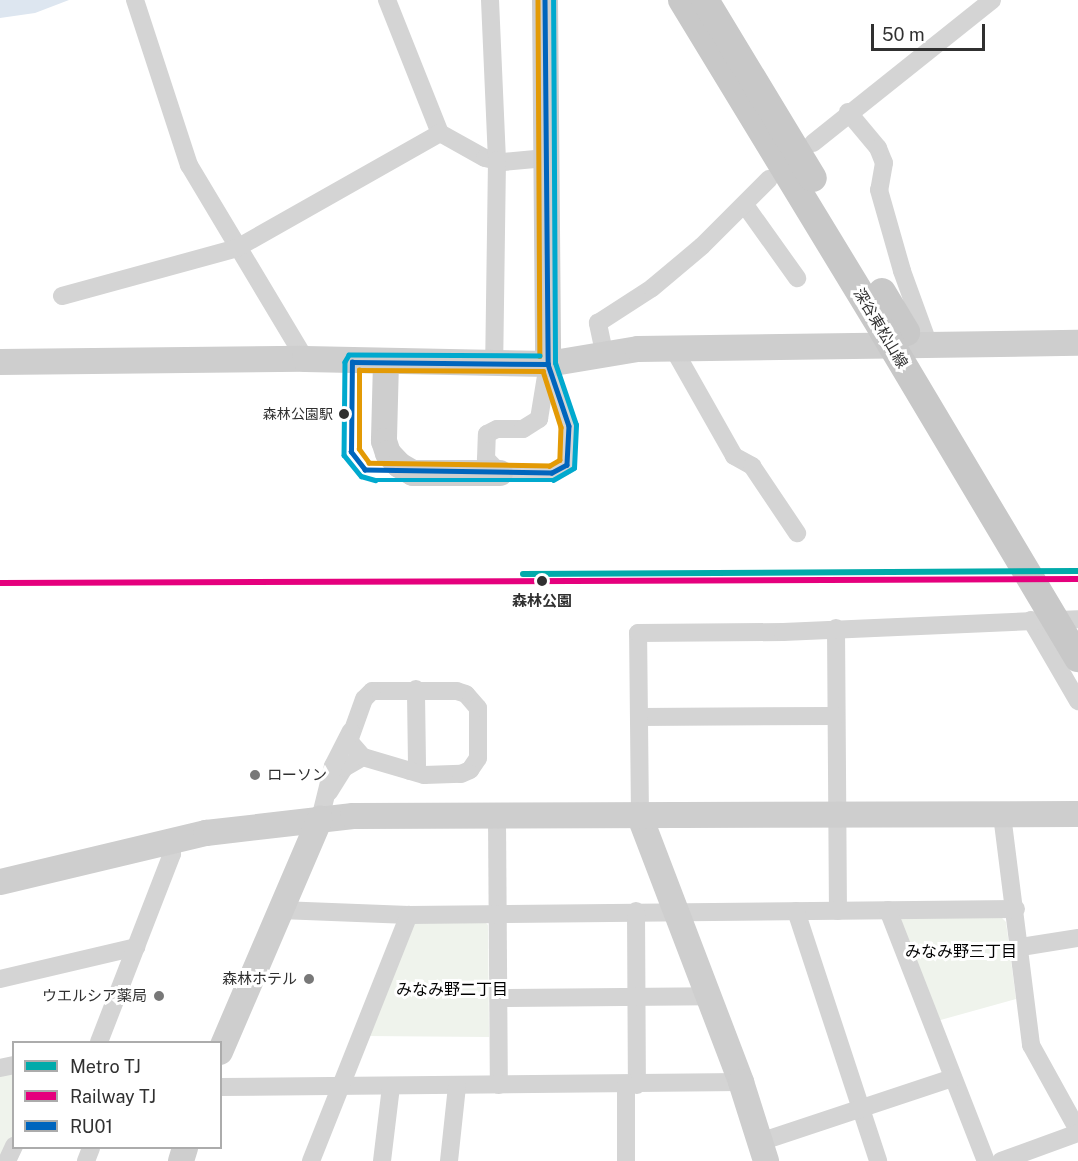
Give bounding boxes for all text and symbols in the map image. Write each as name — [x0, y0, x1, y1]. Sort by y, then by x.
scale bar — [874, 12, 988, 50]
text: 50 m — [882, 24, 925, 45]
street label: 深谷東松山線 — [850, 285, 912, 371]
place label: 森林公園駅 — [263, 406, 333, 422]
marker: 森林公園駅 — [338, 408, 350, 420]
marker: 森林公園 — [533, 572, 551, 590]
place label: 森林公園 — [512, 592, 572, 610]
place label: ローソン — [267, 766, 327, 784]
marker: ローソン — [248, 768, 262, 782]
district label: みなみ野三丁目 — [905, 942, 1017, 962]
place label: 森林ホテル — [222, 970, 297, 988]
marker: 森林ホテル — [302, 972, 316, 986]
district label: みなみ野二丁目 — [396, 980, 508, 1000]
place label: ウエルシア薬局 — [42, 987, 147, 1005]
marker: ウエルシア薬局 — [152, 989, 166, 1003]
legend — [12, 1041, 222, 1149]
text: Metro TJ — [70, 1056, 141, 1077]
text: Railway TJ — [70, 1086, 156, 1107]
text: RU01 — [70, 1116, 113, 1137]

